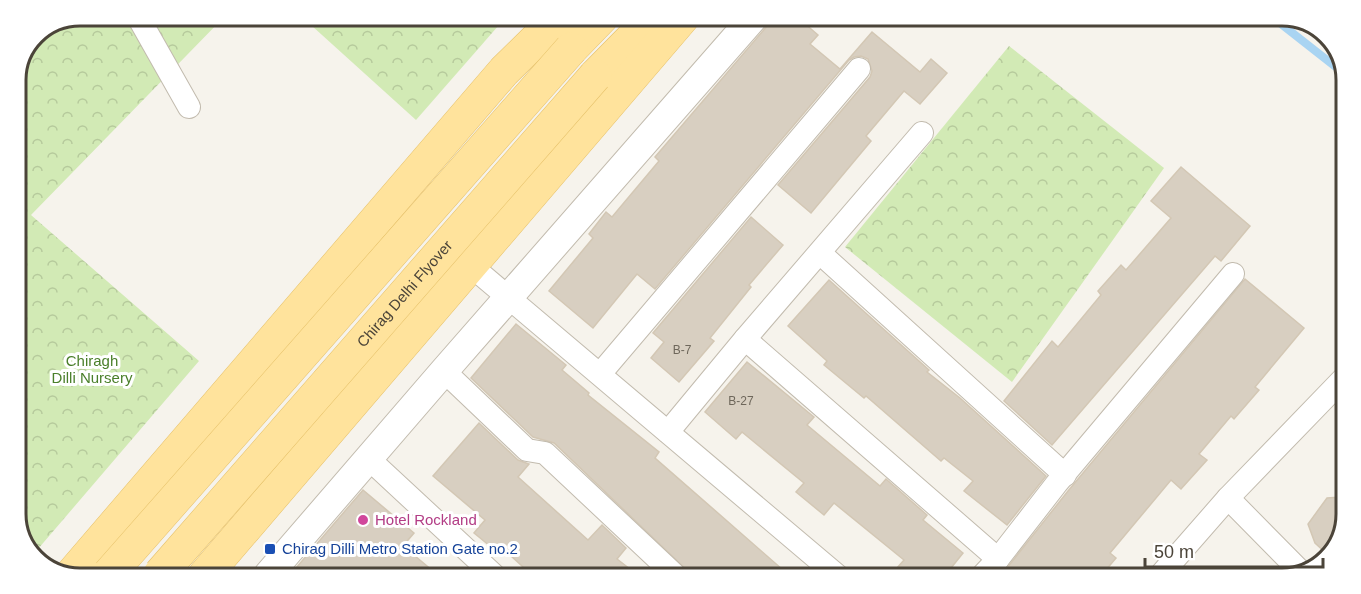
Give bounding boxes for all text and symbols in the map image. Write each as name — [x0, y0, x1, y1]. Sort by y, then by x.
street label: Chirag Delhi Flyover — [353, 237, 455, 350]
house number: B-7 — [673, 343, 692, 357]
park label: Chiragh Dilli Nursery — [52, 352, 133, 386]
house number: B-27 — [728, 394, 754, 408]
place label: Hotel Rockland — [375, 511, 477, 528]
marker: Hotel Rockland — [356, 513, 370, 527]
scale bar — [1145, 531, 1324, 569]
place label: Chirag Dilli Metro Station Gate no.2 — [282, 540, 518, 557]
marker: Chirag Dilli Metro Station Gate no.2 — [263, 542, 277, 556]
text: 50 m — [1154, 542, 1194, 562]

